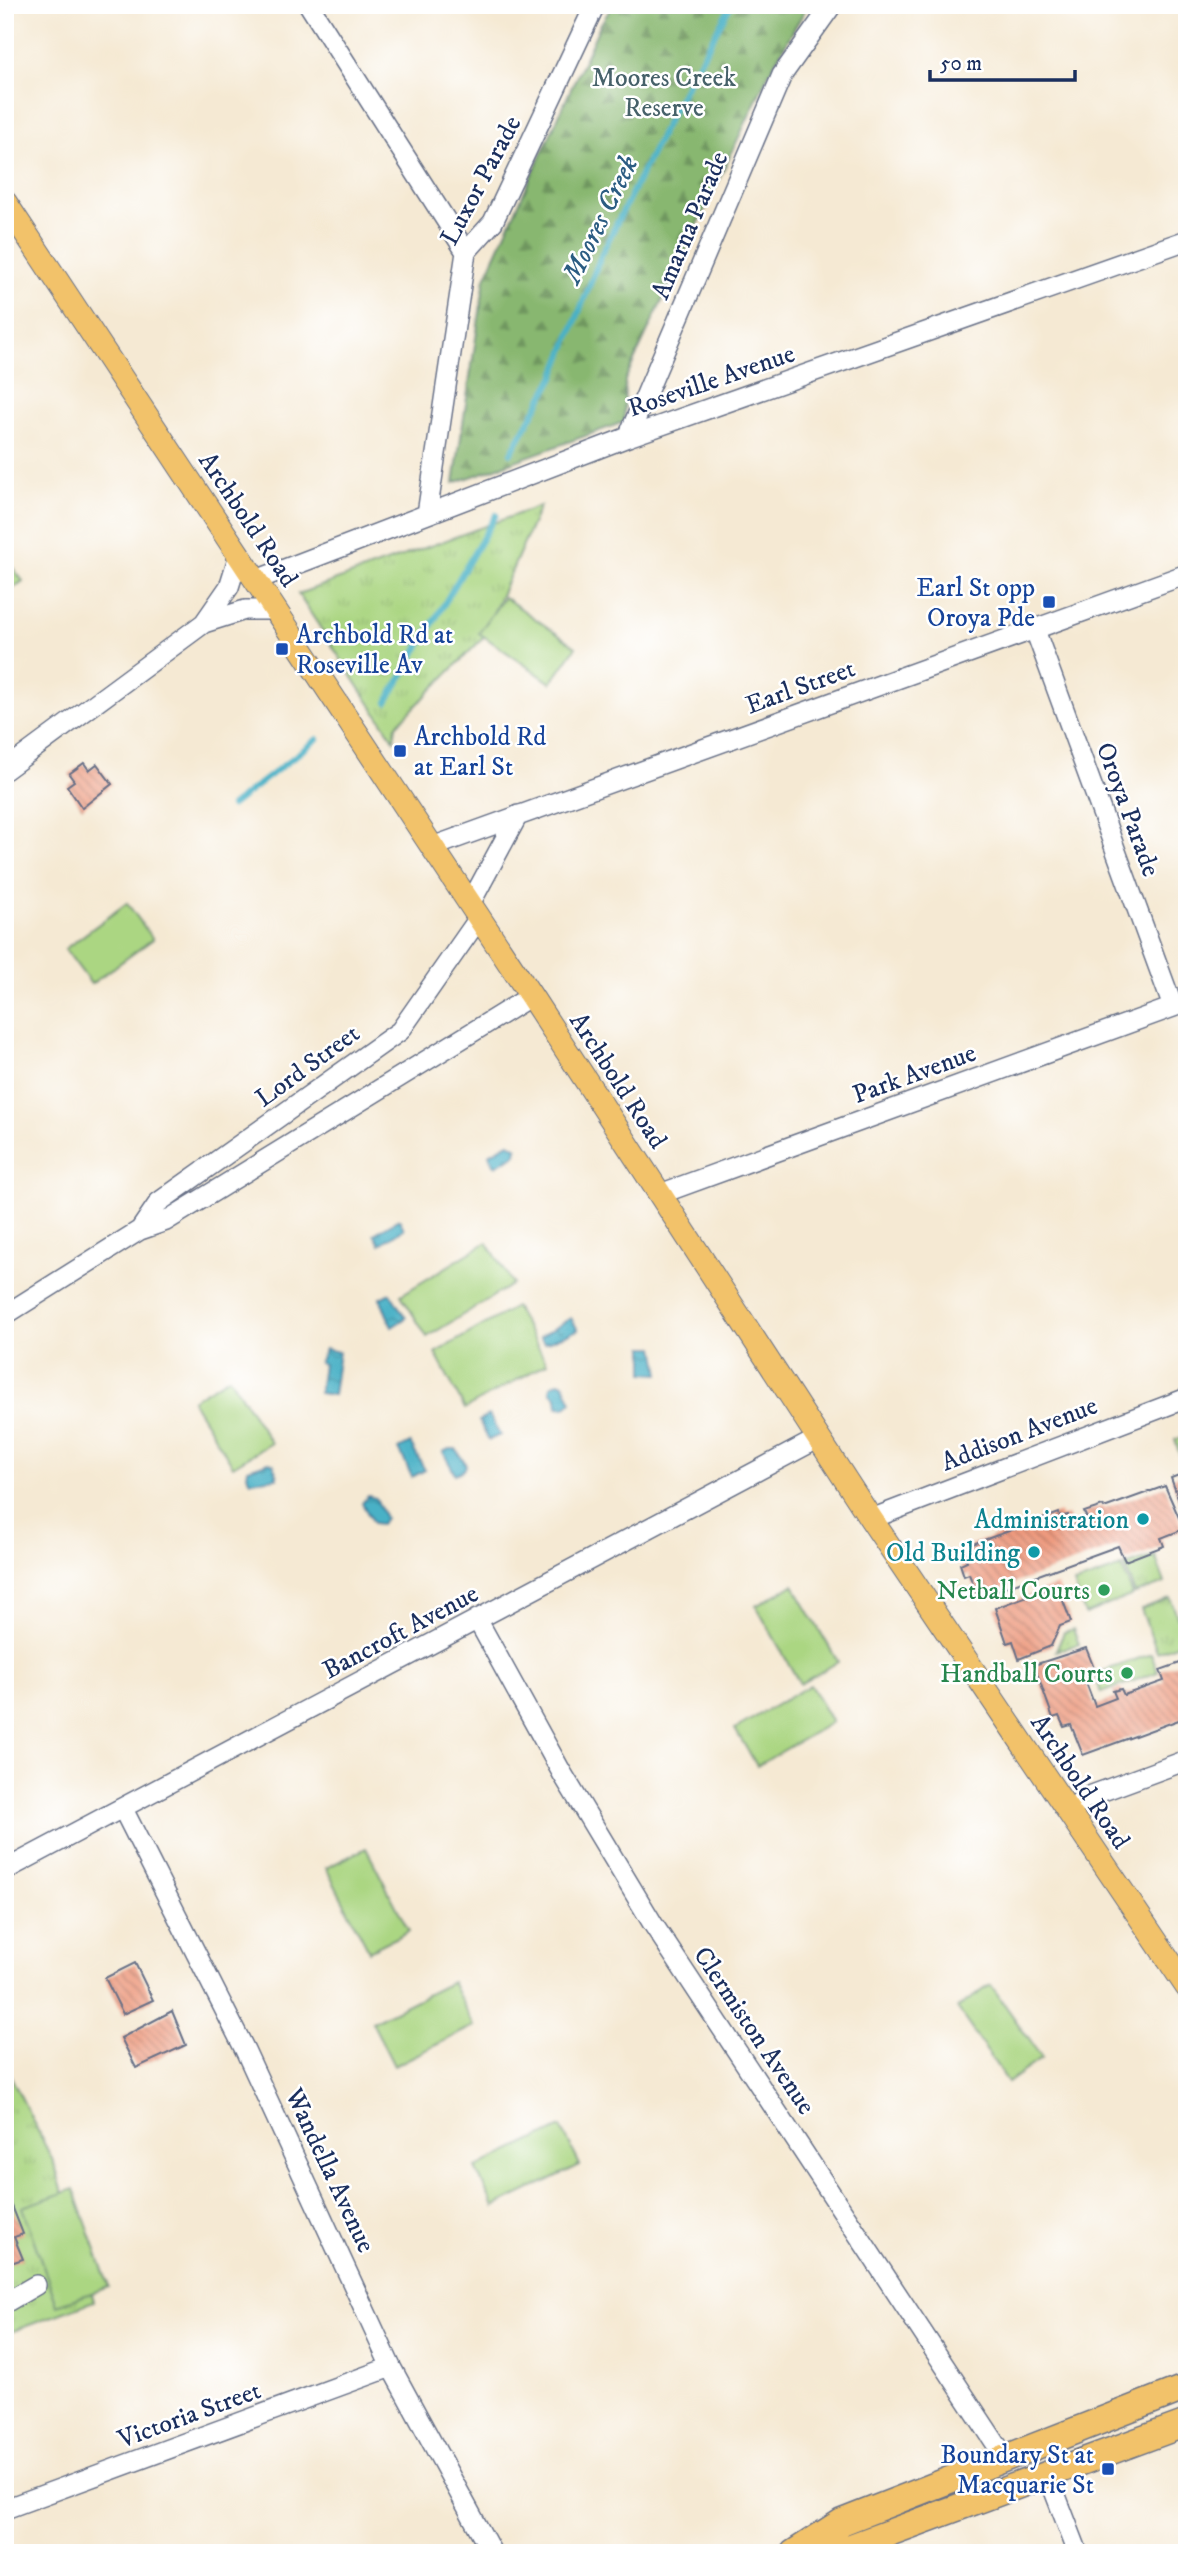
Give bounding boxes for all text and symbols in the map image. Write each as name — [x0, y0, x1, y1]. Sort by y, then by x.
scale bar — [930, 38, 1075, 82]
text: 50 m — [940, 51, 982, 77]
park label: Moores Creek Reserve — [592, 62, 736, 125]
street label: Luxor Parade — [433, 110, 529, 251]
street label: Amarna Parade — [644, 147, 736, 305]
water label: Moores Creek — [554, 150, 646, 291]
street label: Roseville Avenue — [624, 337, 799, 425]
street label: Archbold Road — [190, 446, 305, 594]
place label: Earl St opp Oroya Pde — [916, 572, 1035, 635]
marker: Earl St opp Oroya Pde — [1041, 594, 1057, 610]
place label: Archbold Rd at Roseville Av — [296, 619, 453, 682]
marker: Archbold Rd at Roseville Av — [274, 641, 290, 657]
street label: Earl Street — [741, 652, 860, 722]
place label: Archbold Rd at Earl St — [414, 721, 546, 784]
street label: Oroya Parade — [1088, 738, 1167, 881]
marker: Archbold Rd at Earl St — [392, 743, 408, 759]
street label: Archbold Road — [561, 1006, 674, 1155]
street label: Lord Street — [249, 1017, 367, 1115]
street label: Park Avenue — [848, 1037, 981, 1112]
street label: Addison Avenue — [937, 1389, 1102, 1479]
place label: Administration — [974, 1504, 1129, 1537]
marker: Administration — [1135, 1511, 1151, 1527]
place label: Old Building — [886, 1537, 1020, 1570]
marker: Old Building — [1026, 1544, 1042, 1560]
place label: Netball Courts — [936, 1575, 1090, 1608]
street label: Bancroft Avenue — [317, 1577, 484, 1687]
marker: Netball Courts — [1096, 1582, 1112, 1598]
place label: Handball Courts — [940, 1658, 1113, 1691]
marker: Handball Courts — [1119, 1665, 1135, 1681]
street label: Archbold Road — [1022, 1708, 1137, 1856]
street label: Clermiston Avenue — [685, 1941, 822, 2121]
street label: Wandella Avenue — [277, 2082, 382, 2258]
street label: Victoria Street — [113, 2374, 265, 2457]
place label: Boundary St at Macquarie St — [940, 2439, 1094, 2502]
marker: Boundary St at Macquarie St — [1100, 2461, 1116, 2477]

